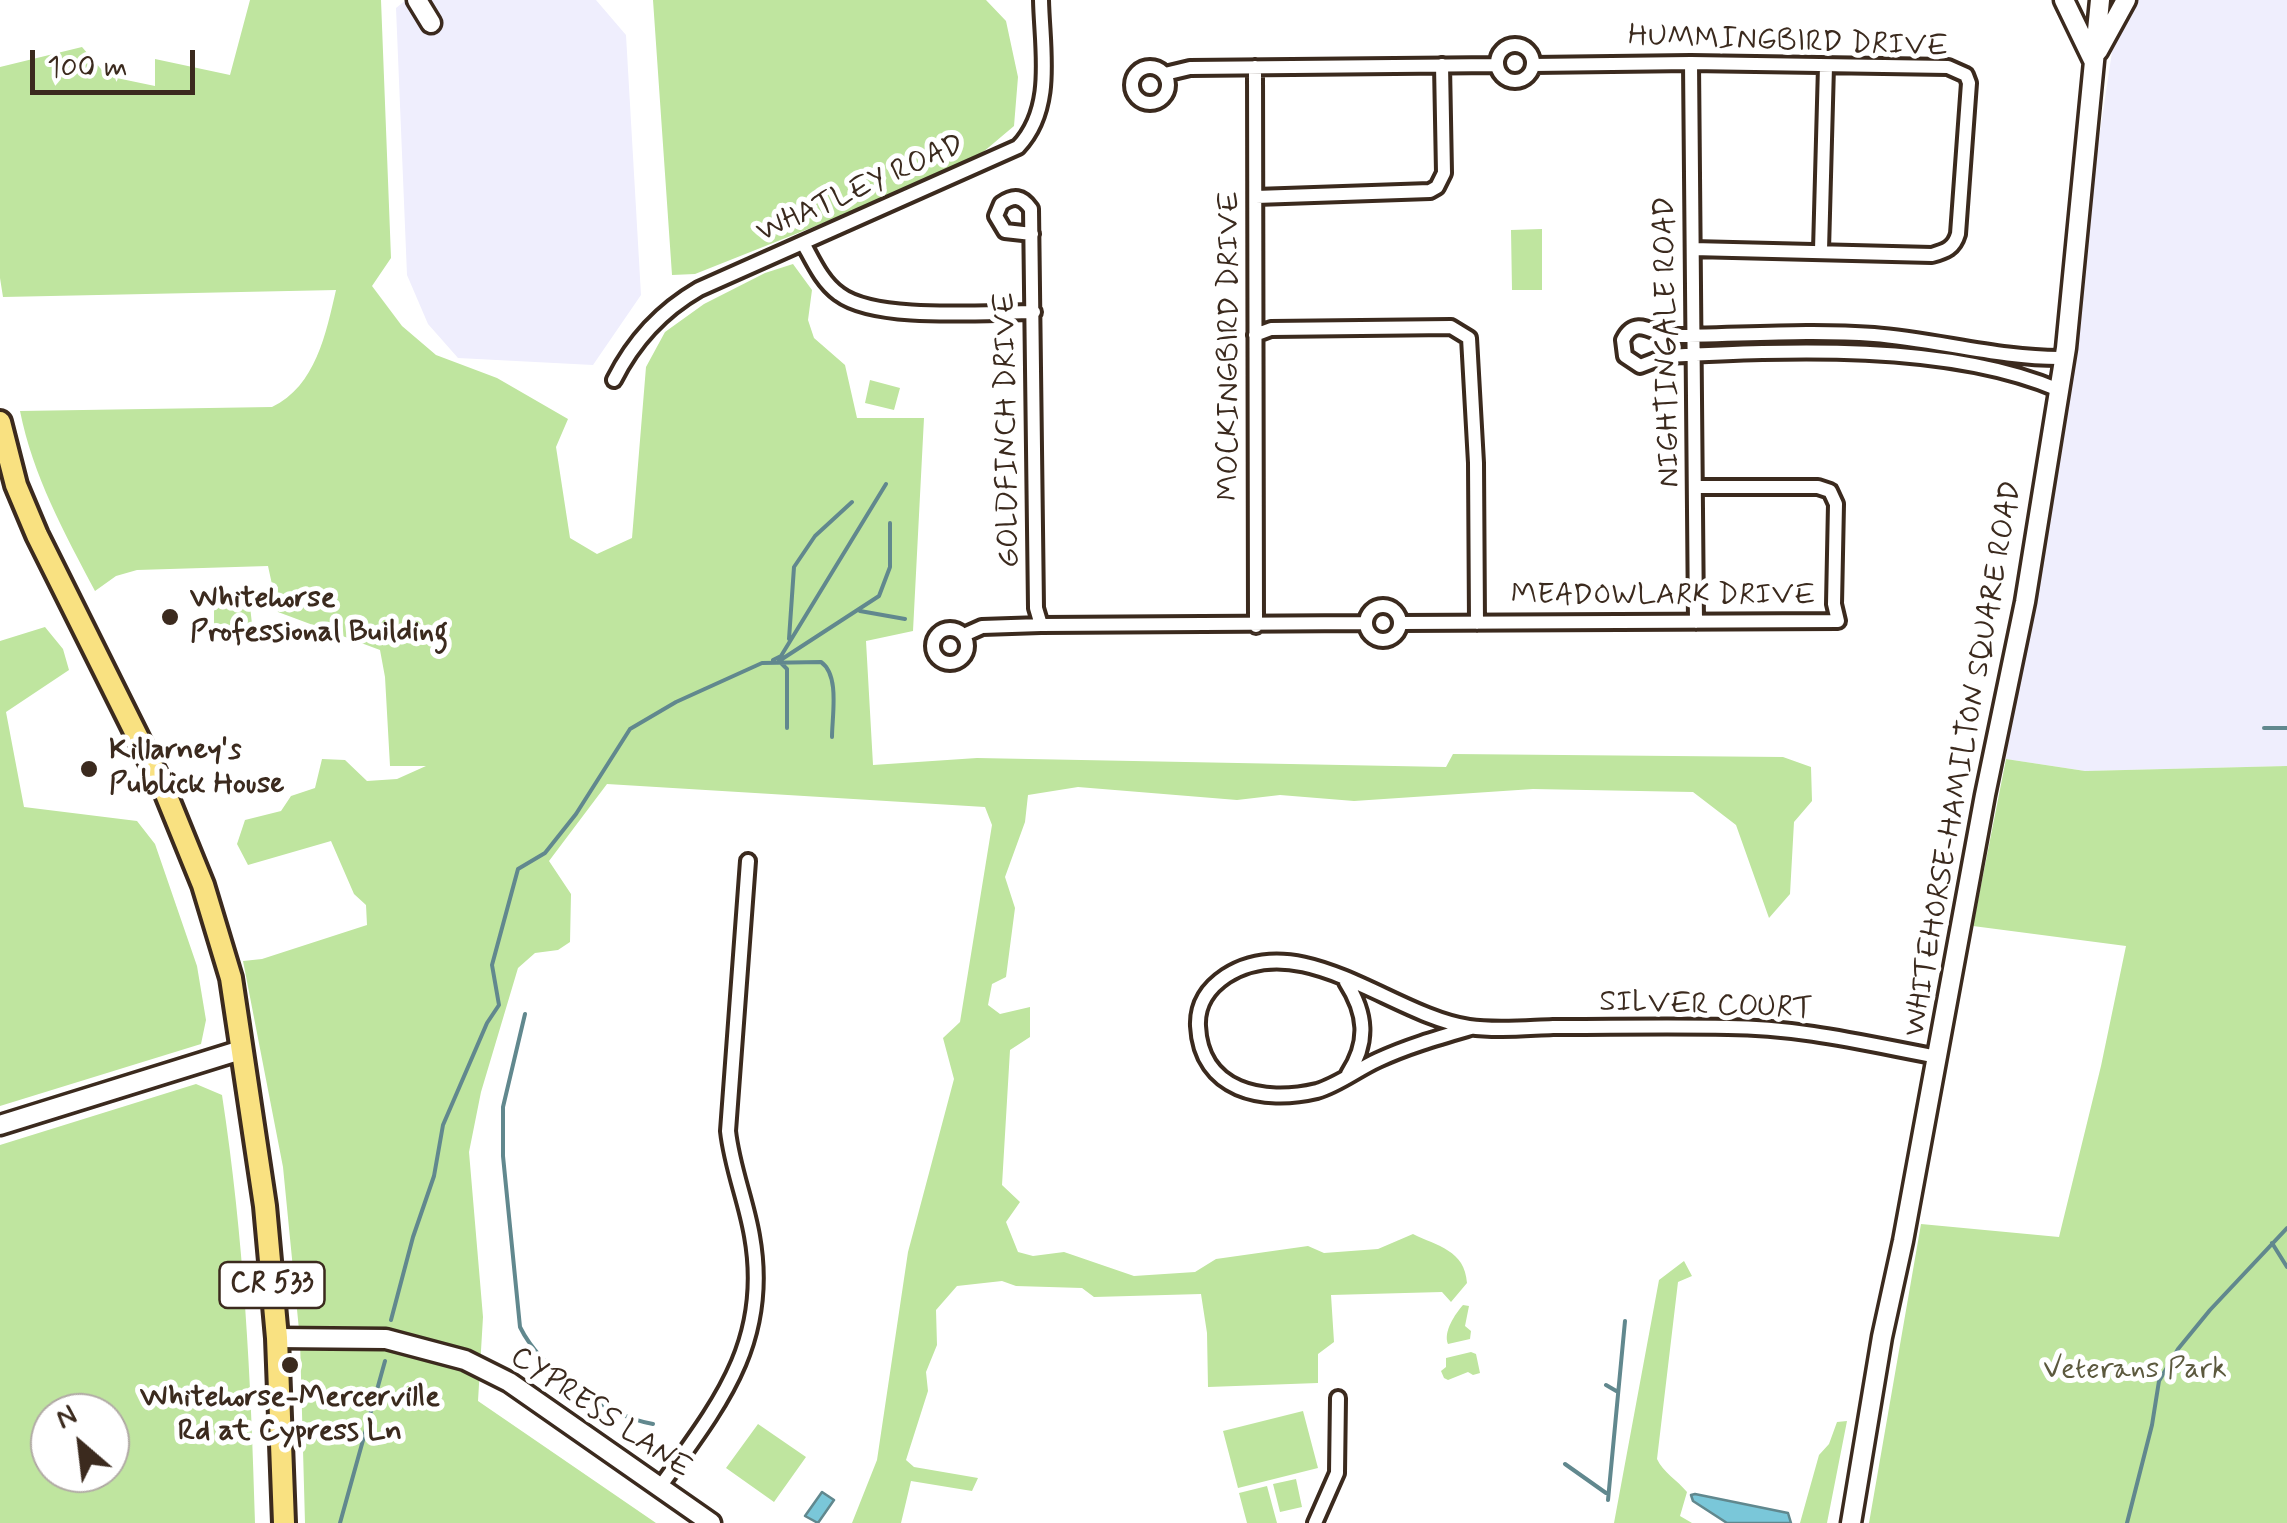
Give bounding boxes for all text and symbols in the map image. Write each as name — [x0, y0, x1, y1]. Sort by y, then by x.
street label: HUMMINGBIRD DRIVE — [1627, 19, 1949, 67]
scale bar — [35, 30, 200, 92]
text: 100 m — [47, 48, 128, 87]
street label: WHATLEY ROAD — [752, 128, 970, 252]
street label: MOCKINGBIRD DRIVE — [1213, 191, 1249, 501]
street label: NIGHTINGALE ROAD — [1648, 196, 1690, 488]
street label: GOLDFINCH DRIVE — [989, 292, 1029, 568]
street label: WHITEHORSE-HAMILTON SQUARE ROAD — [1898, 478, 2032, 1040]
street label: MEADOWLARK DRIVE — [1511, 579, 1815, 615]
place label: Whitehorse Professional Building — [190, 582, 448, 652]
marker: Whitehorse Professional Building — [159, 606, 181, 628]
place label: Killarney's Publick House — [109, 734, 284, 804]
marker: Killarney's Publick House — [78, 758, 100, 780]
street label: SILVER COURT — [1599, 985, 1813, 1029]
road number: CR 533 — [220, 1262, 324, 1308]
street label: CYPRESS LANE — [503, 1340, 697, 1488]
park label: Veterans Park — [2043, 1353, 2227, 1389]
marker: Whitehorse-Mercerville Rd at Cypress Ln — [279, 1354, 301, 1376]
place label: Whitehorse-Mercerville Rd at Cypress Ln — [140, 1381, 440, 1452]
north arrow — [30, 1393, 130, 1493]
text: N — [50, 1397, 84, 1439]

